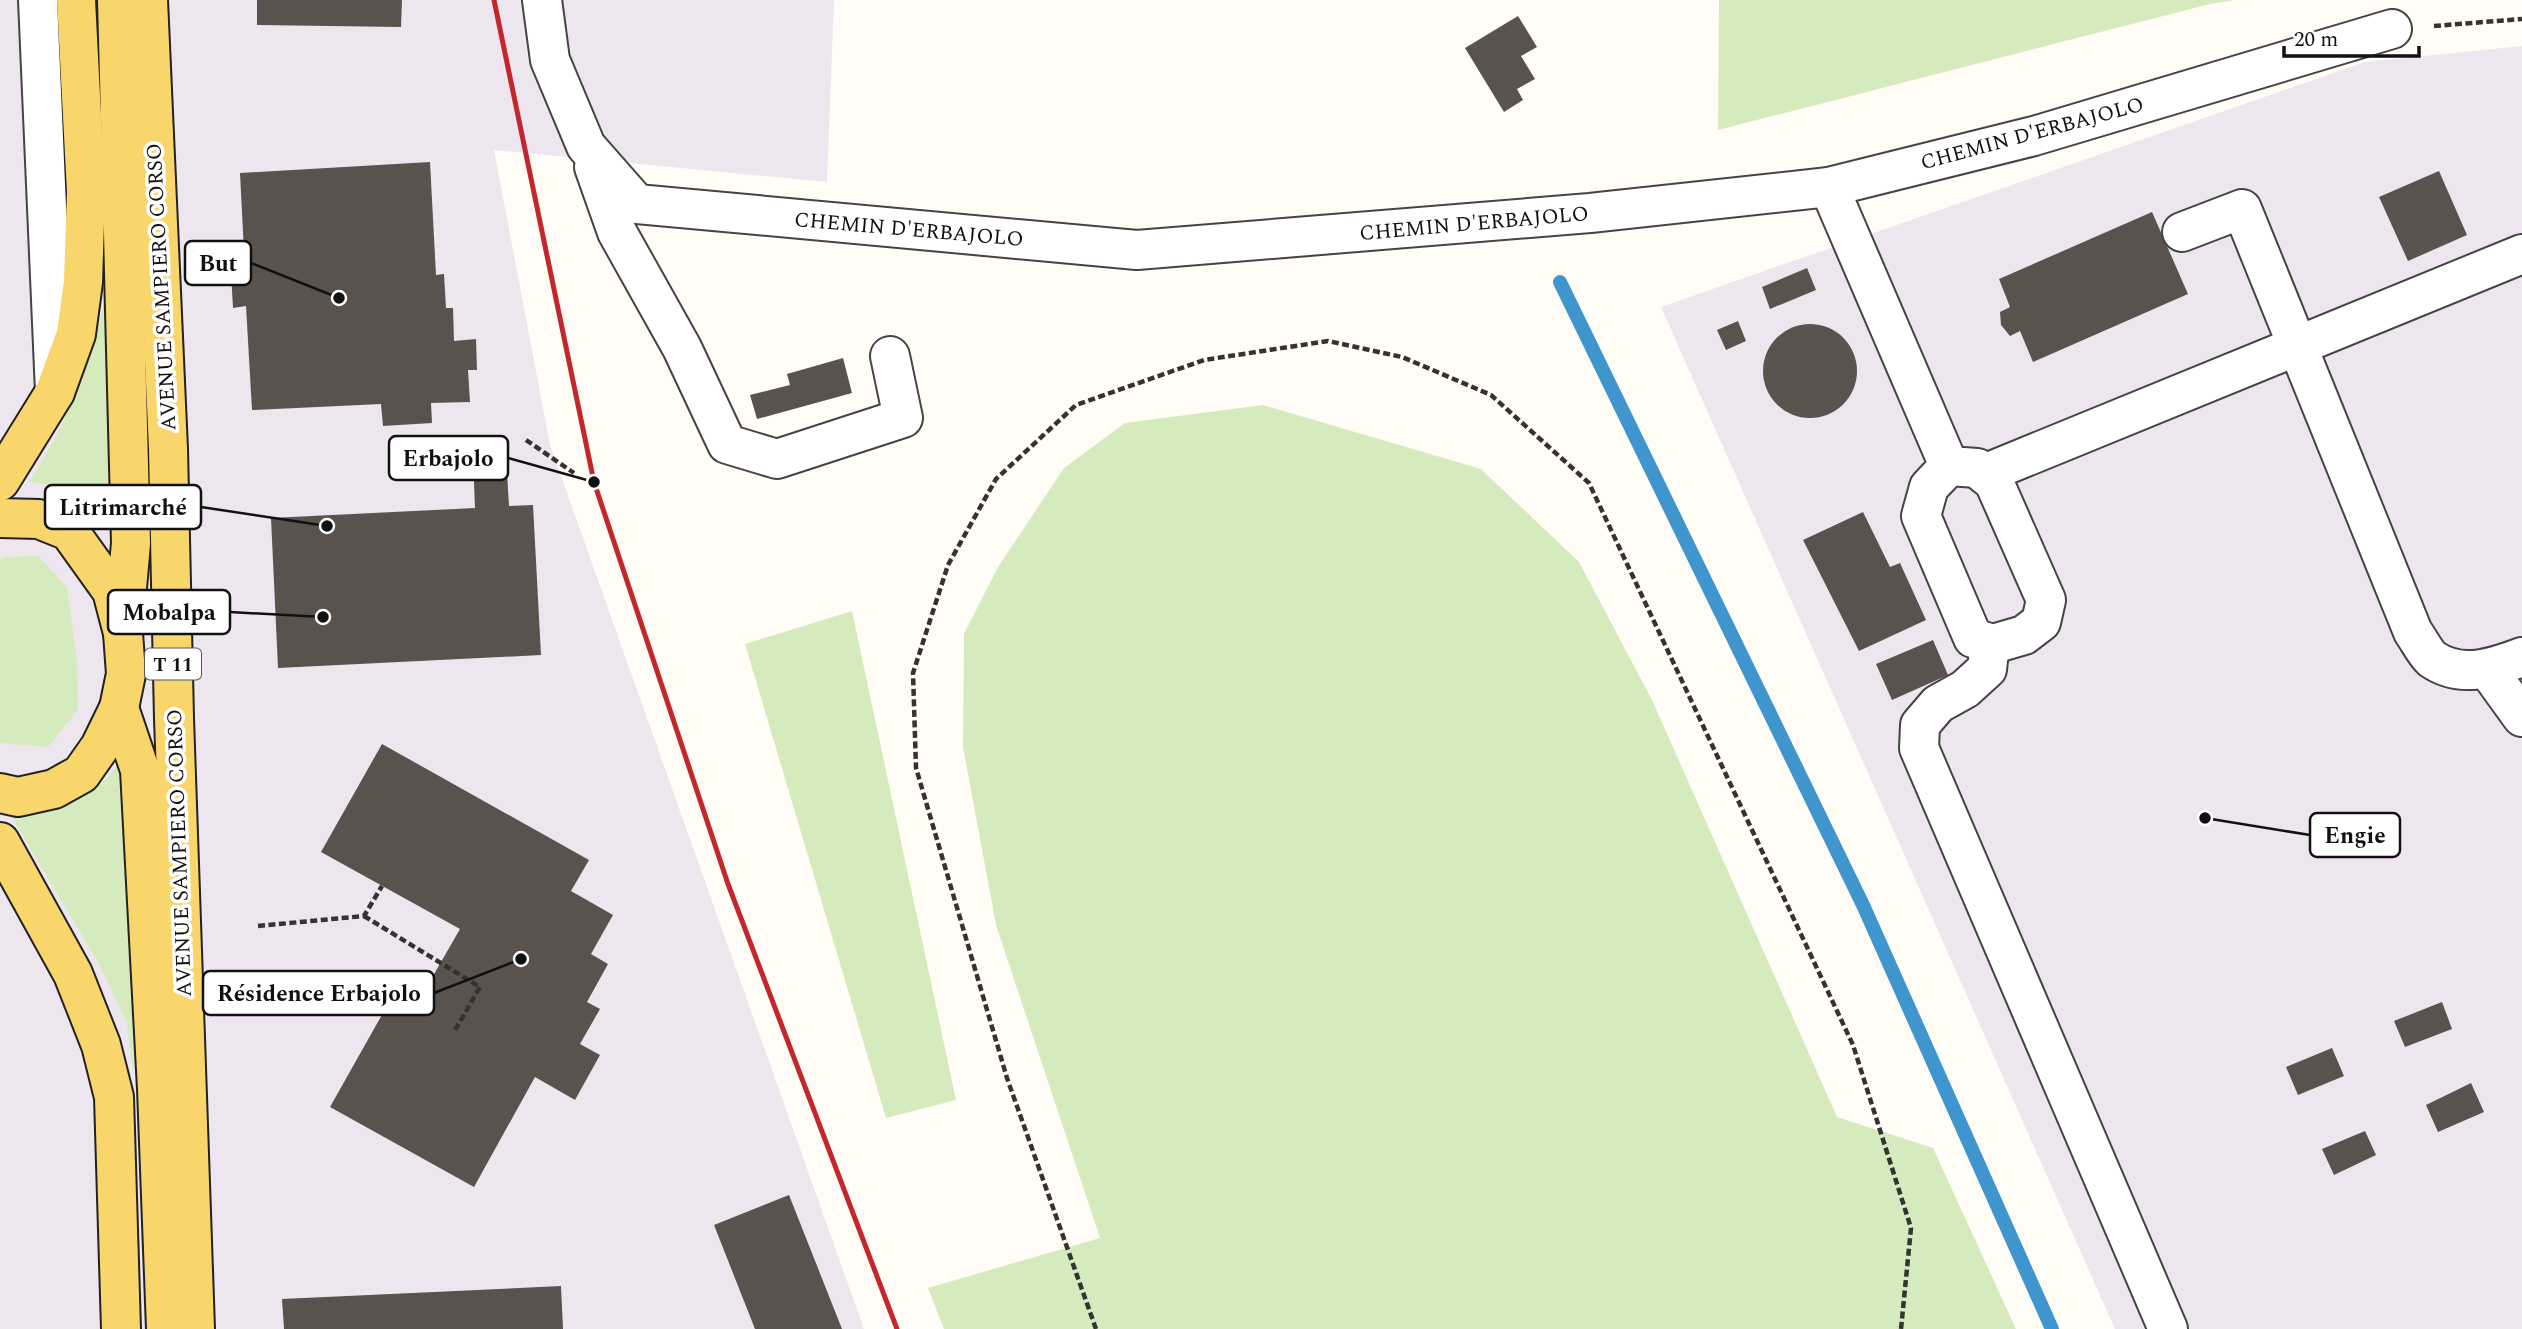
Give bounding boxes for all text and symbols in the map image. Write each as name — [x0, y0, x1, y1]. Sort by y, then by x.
scale bar — [2284, 14, 2419, 58]
text: 20 m — [2294, 24, 2338, 56]
street label: CHEMIN D'ERBAJOLO — [1917, 89, 2147, 179]
street label: AVENUE SAMPIERO CORSO — [138, 142, 186, 432]
street label: CHEMIN D'ERBAJOLO — [1358, 198, 1590, 250]
street label: CHEMIN D'ERBAJOLO — [793, 204, 1025, 256]
callout: But — [185, 241, 251, 285]
text: But — [199, 247, 237, 282]
callout: Erbajolo — [389, 436, 508, 480]
text: Erbajolo — [403, 442, 493, 477]
callout: Litrimarché — [45, 485, 201, 529]
text: Litrimarché — [59, 491, 187, 526]
callout: Mobalpa — [108, 590, 230, 634]
text: Mobalpa — [122, 596, 216, 631]
road number: T 11 — [145, 649, 201, 680]
street label: AVENUE SAMPIERO CORSO — [159, 709, 201, 997]
callout: Engie — [2310, 813, 2400, 857]
text: Engie — [2324, 819, 2386, 854]
callout: Résidence Erbajolo — [203, 971, 434, 1015]
text: Résidence Erbajolo — [217, 977, 421, 1012]

